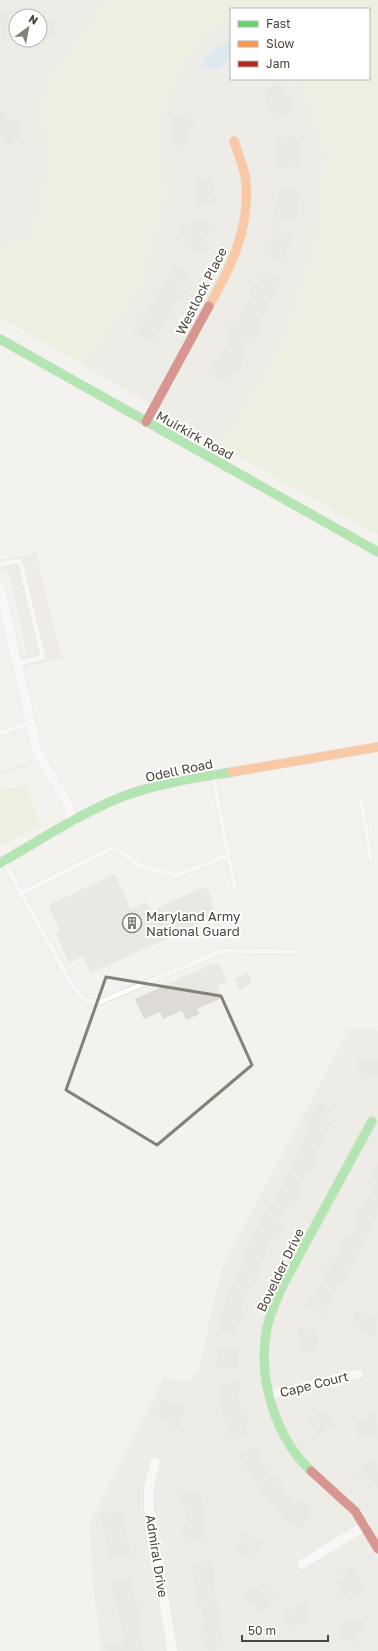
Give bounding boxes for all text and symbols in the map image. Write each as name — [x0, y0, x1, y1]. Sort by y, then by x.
north arrow — [8, 8, 48, 48]
legend — [230, 8, 370, 80]
text: N — [27, 11, 41, 27]
text: Fast — [266, 16, 291, 31]
text: Slow — [266, 36, 294, 51]
text: Jam — [266, 56, 290, 71]
street label: Westlock Place — [172, 245, 230, 337]
street label: Muirkirk Road — [154, 407, 236, 463]
street label: Odell Road — [144, 755, 214, 785]
place label: Maryland Army National Guard — [146, 908, 241, 939]
building icon: Maryland Army National Guard — [121, 912, 143, 934]
street label: Bovelder Drive — [253, 1226, 307, 1314]
street label: Cape Court — [278, 1368, 350, 1400]
street label: Admiral Drive — [143, 1514, 171, 1598]
scale bar — [242, 1617, 328, 1643]
text: 50 m — [248, 1623, 276, 1638]

